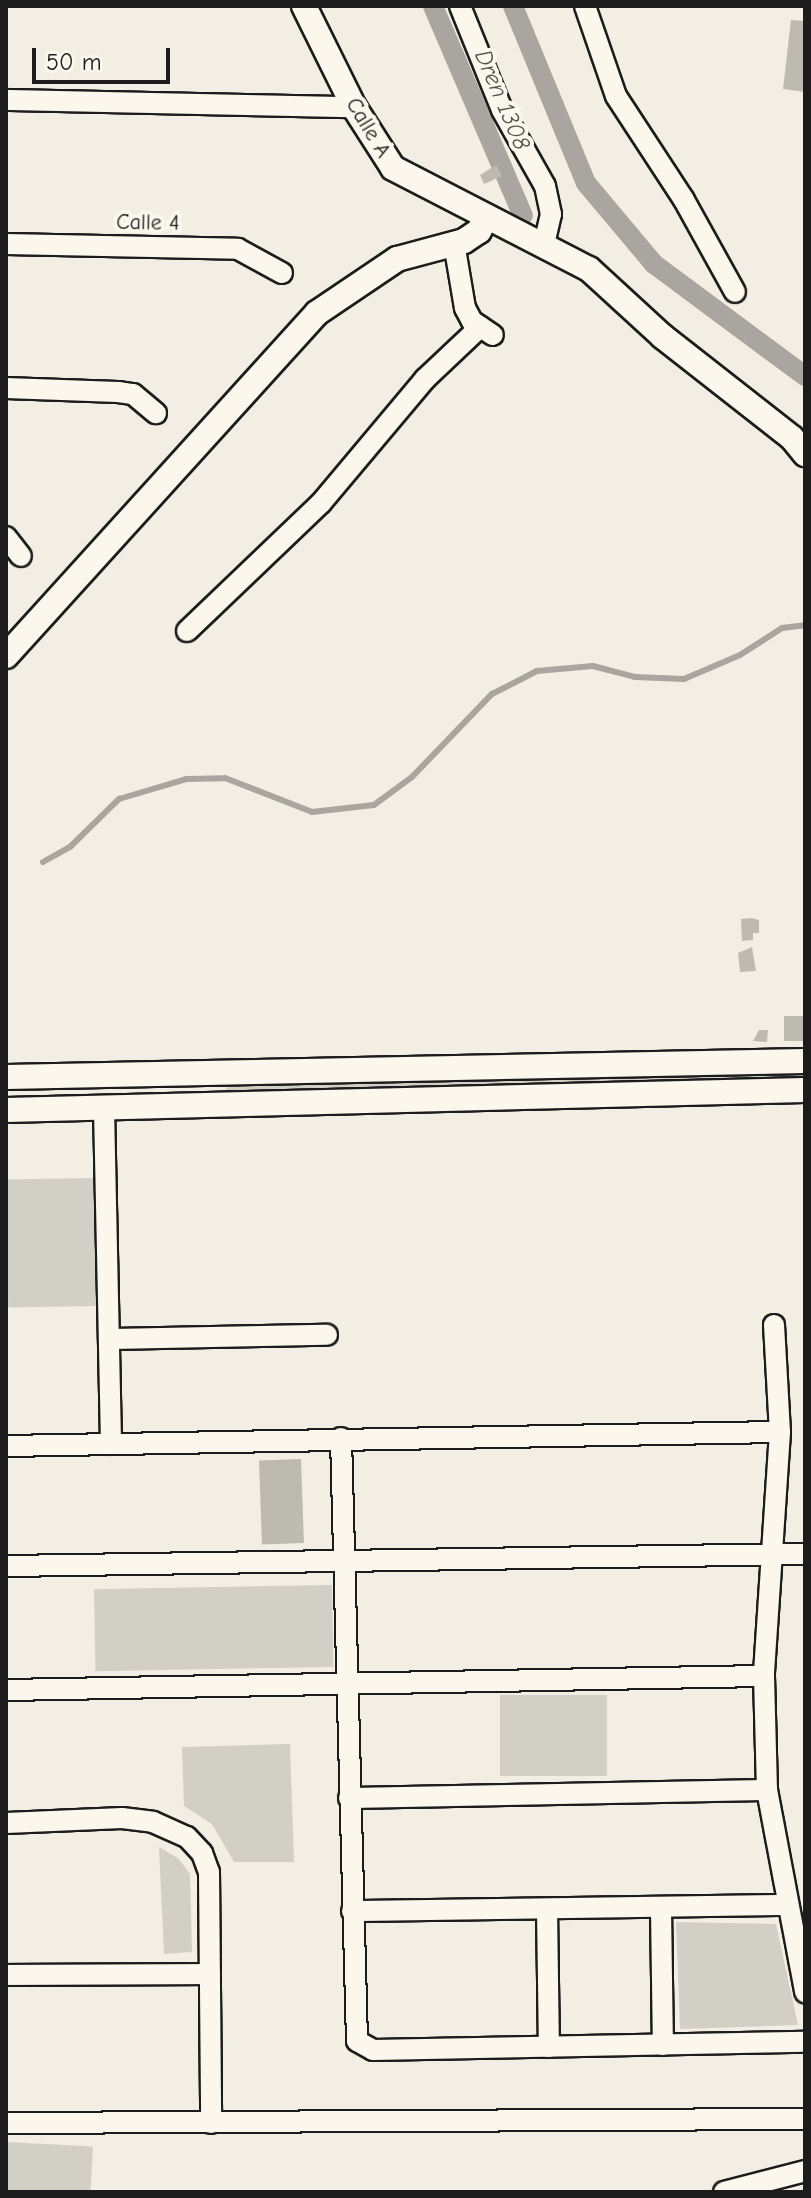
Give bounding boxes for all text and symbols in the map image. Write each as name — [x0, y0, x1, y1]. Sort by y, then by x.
scale bar — [36, 32, 174, 82]
water label: Dren 1308 — [468, 46, 536, 154]
text: 50 m — [46, 48, 102, 76]
street label: Calle A — [340, 93, 396, 163]
street label: Calle 4 — [116, 209, 180, 237]

